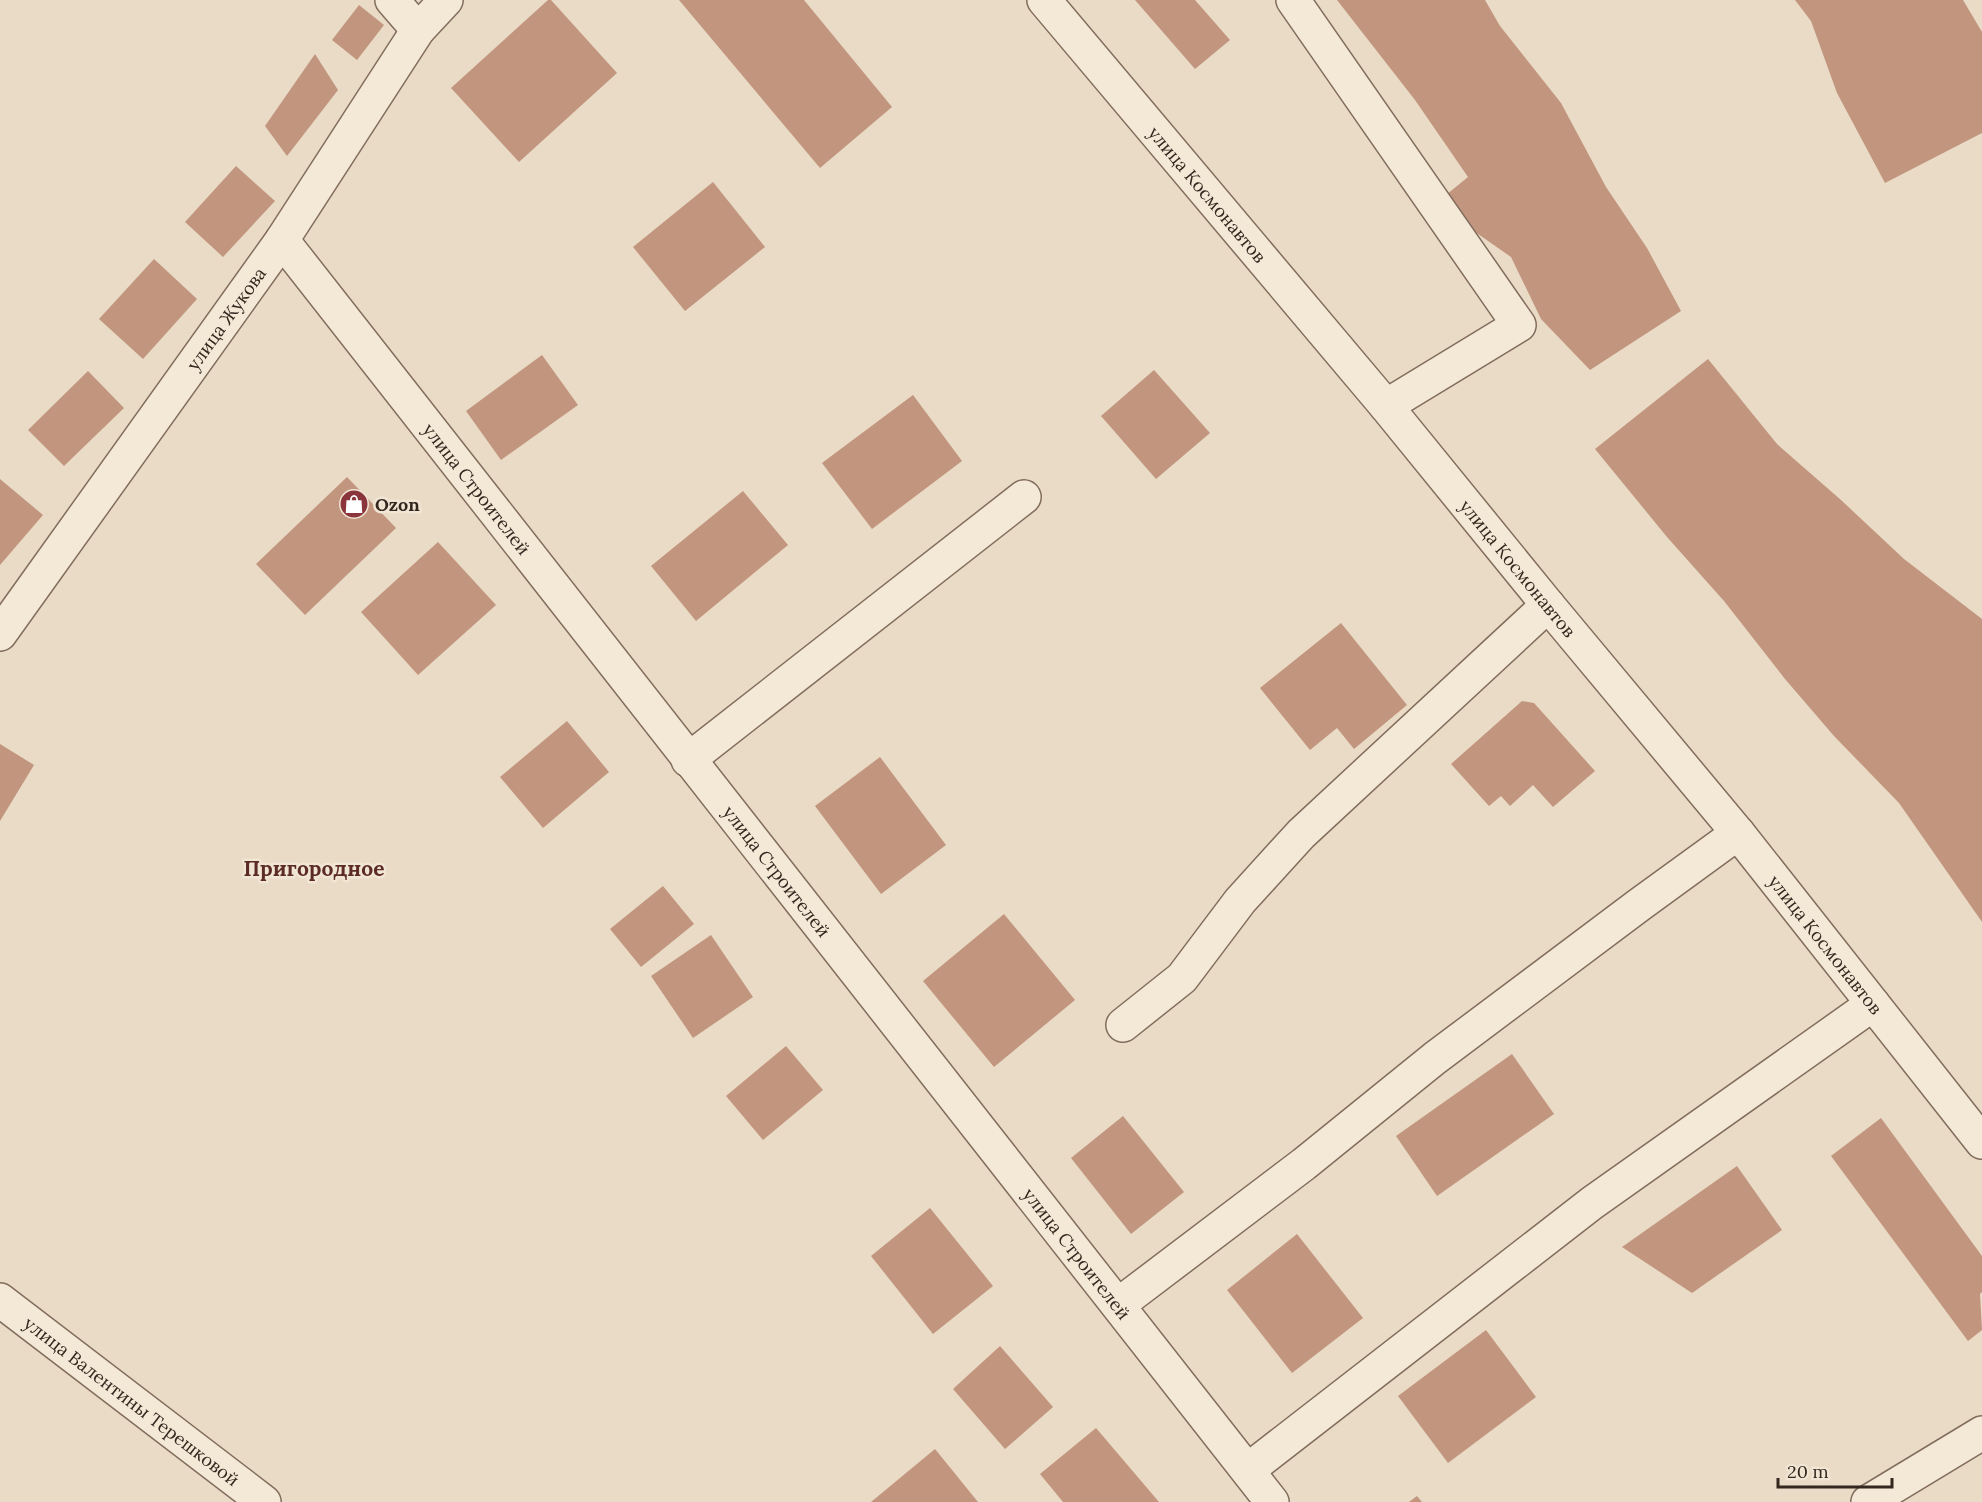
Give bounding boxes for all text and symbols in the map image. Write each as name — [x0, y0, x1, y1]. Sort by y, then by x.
street label: улица Космонавтов — [1144, 121, 1272, 267]
street label: улица Жукова — [181, 262, 271, 375]
street label: улица Строителей — [418, 418, 536, 559]
shop icon: Ozon — [338, 488, 370, 520]
place label: Ozon — [375, 493, 420, 516]
street label: улица Космонавтов — [1455, 495, 1581, 642]
street label: улица Строителей — [718, 801, 836, 941]
district label: Пригородное — [243, 855, 385, 882]
street label: улица Космонавтов — [1764, 870, 1888, 1019]
street label: улица Строителей — [1018, 1183, 1136, 1324]
street label: улица Валентины Терешковой — [19, 1311, 244, 1491]
scale bar — [1778, 1451, 1892, 1489]
text: 20 m — [1787, 1460, 1829, 1483]

